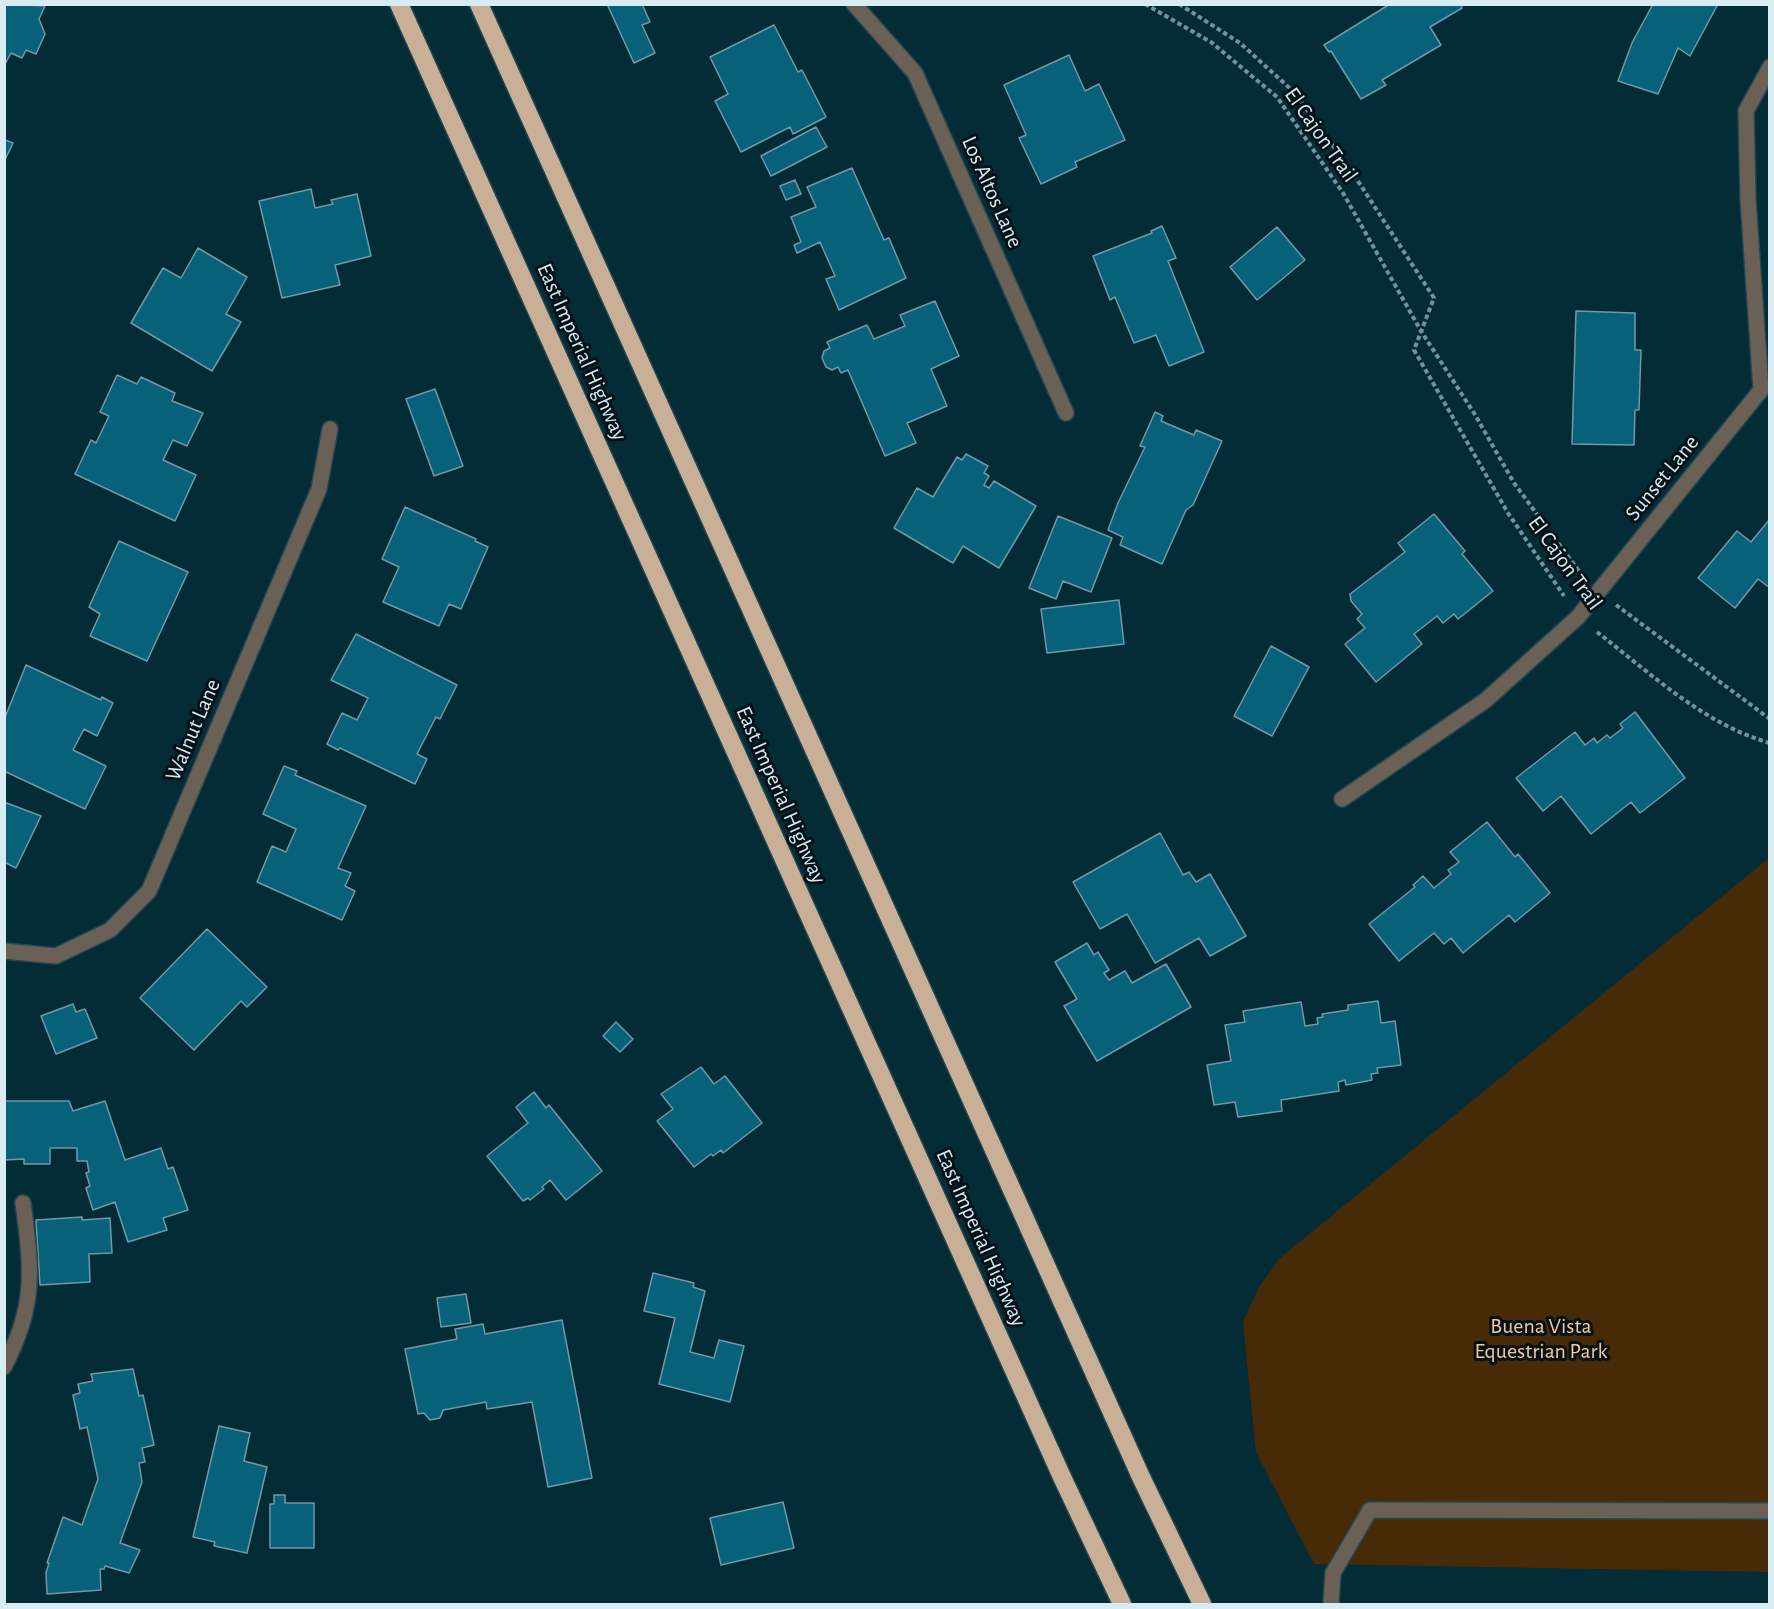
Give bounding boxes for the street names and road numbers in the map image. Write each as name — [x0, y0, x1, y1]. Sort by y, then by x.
street label: El Cajon Trail — [1279, 82, 1363, 188]
street label: Los Altos Lane — [956, 132, 1028, 252]
street label: East Imperial Highway — [531, 259, 633, 445]
street label: Sunset Lane — [1620, 430, 1704, 526]
street label: El Cajon Trail — [1522, 511, 1608, 615]
street label: Walnut Lane — [160, 675, 226, 785]
street label: East Imperial Highway — [730, 702, 832, 888]
street label: East Imperial Highway — [930, 1145, 1032, 1331]

